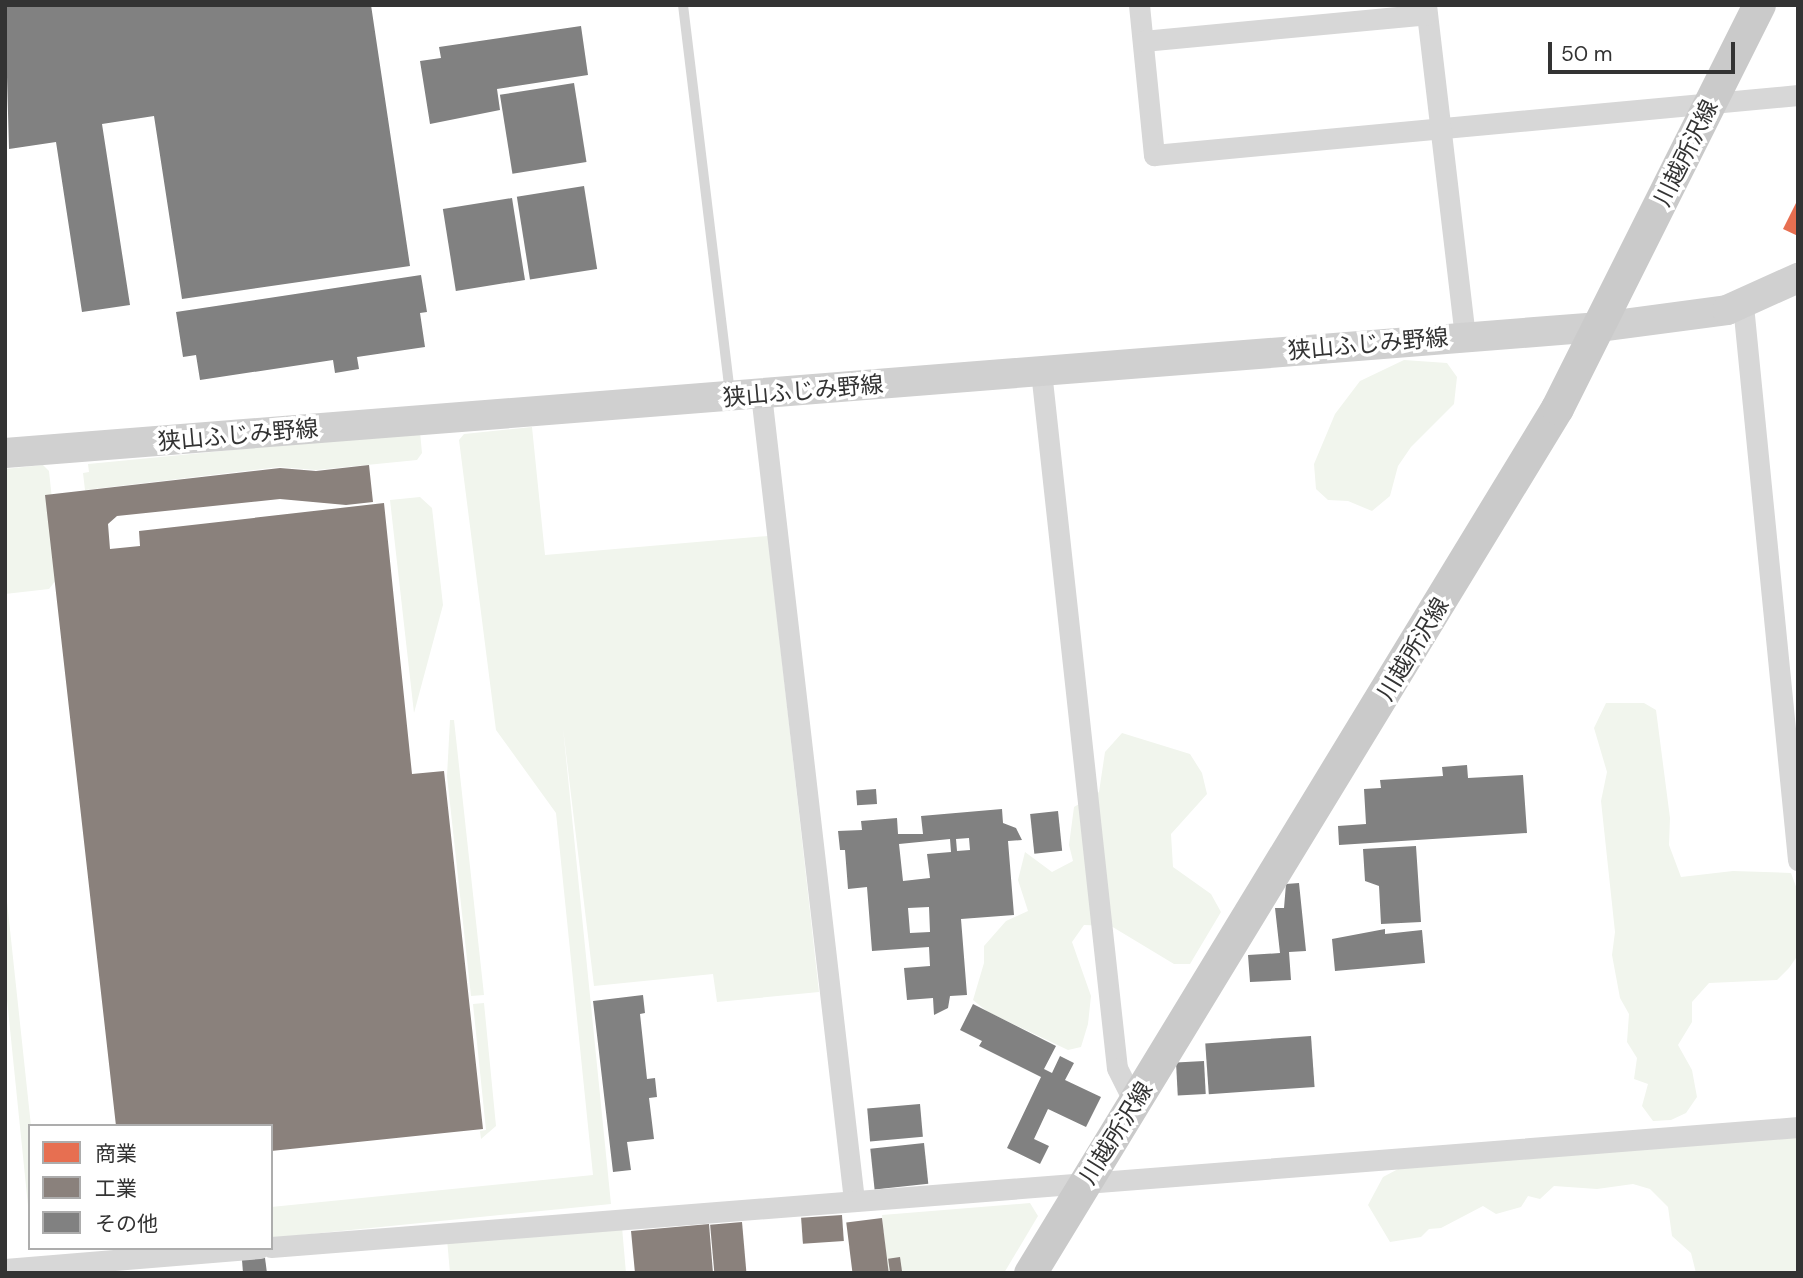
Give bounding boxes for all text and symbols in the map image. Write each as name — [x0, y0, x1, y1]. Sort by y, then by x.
scale bar — [1551, 28, 1738, 72]
text: 50 m — [1561, 40, 1612, 68]
street label: 川越所沢線 — [1648, 95, 1724, 211]
street label: 狭山ふじみ野線 — [1287, 323, 1449, 365]
street label: 狭山ふじみ野線 — [722, 370, 884, 412]
street label: 狭山ふじみ野線 — [157, 414, 319, 456]
street label: 川越所沢線 — [1372, 593, 1454, 705]
street label: 川越所沢線 — [1074, 1077, 1158, 1189]
legend — [28, 1124, 273, 1250]
text: 商業 — [95, 1140, 137, 1168]
text: 工業 — [95, 1175, 137, 1203]
text: その他 — [95, 1210, 158, 1238]

